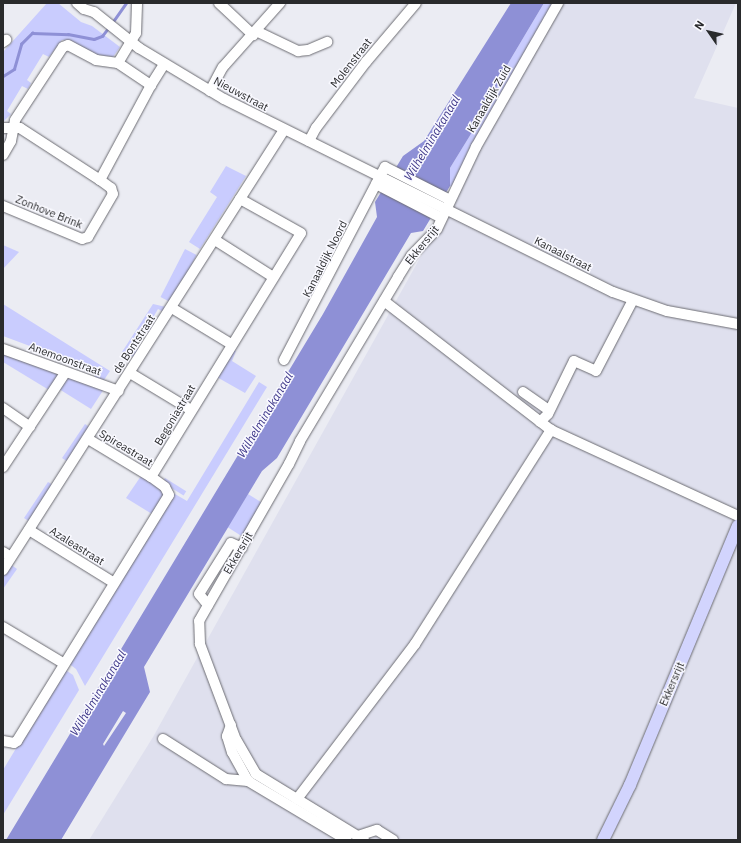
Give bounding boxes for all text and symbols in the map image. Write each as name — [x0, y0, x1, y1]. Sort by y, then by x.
north arrow — [689, 12, 729, 52]
text: N — [691, 18, 707, 33]
street label: Molenstraat — [328, 36, 374, 90]
street label: Kanaaldijk Zuid — [464, 63, 514, 135]
street label: Nieuwstraat — [211, 74, 271, 114]
water label: Wilhelminakanaal — [401, 93, 463, 183]
street label: Zonhove Brink — [14, 193, 84, 231]
street label: Kanaaldijk Noord — [300, 218, 350, 300]
street label: Ekkersrijt — [402, 223, 442, 267]
street label: Kanaalstraat — [532, 234, 594, 274]
street label: de Bontstraat — [110, 312, 158, 376]
street label: Anemoonstraat — [27, 340, 103, 378]
water label: Wilhelminakanaal — [234, 370, 296, 460]
street label: Begoniastraat — [152, 382, 198, 448]
street label: Spireastraat — [97, 427, 155, 469]
street label: Azaleastraat — [47, 524, 107, 568]
street label: Ekkersrijt — [221, 529, 255, 577]
water label: Wilhelminakanaal — [67, 648, 129, 738]
street label: Ekkersrijt — [657, 660, 687, 708]

